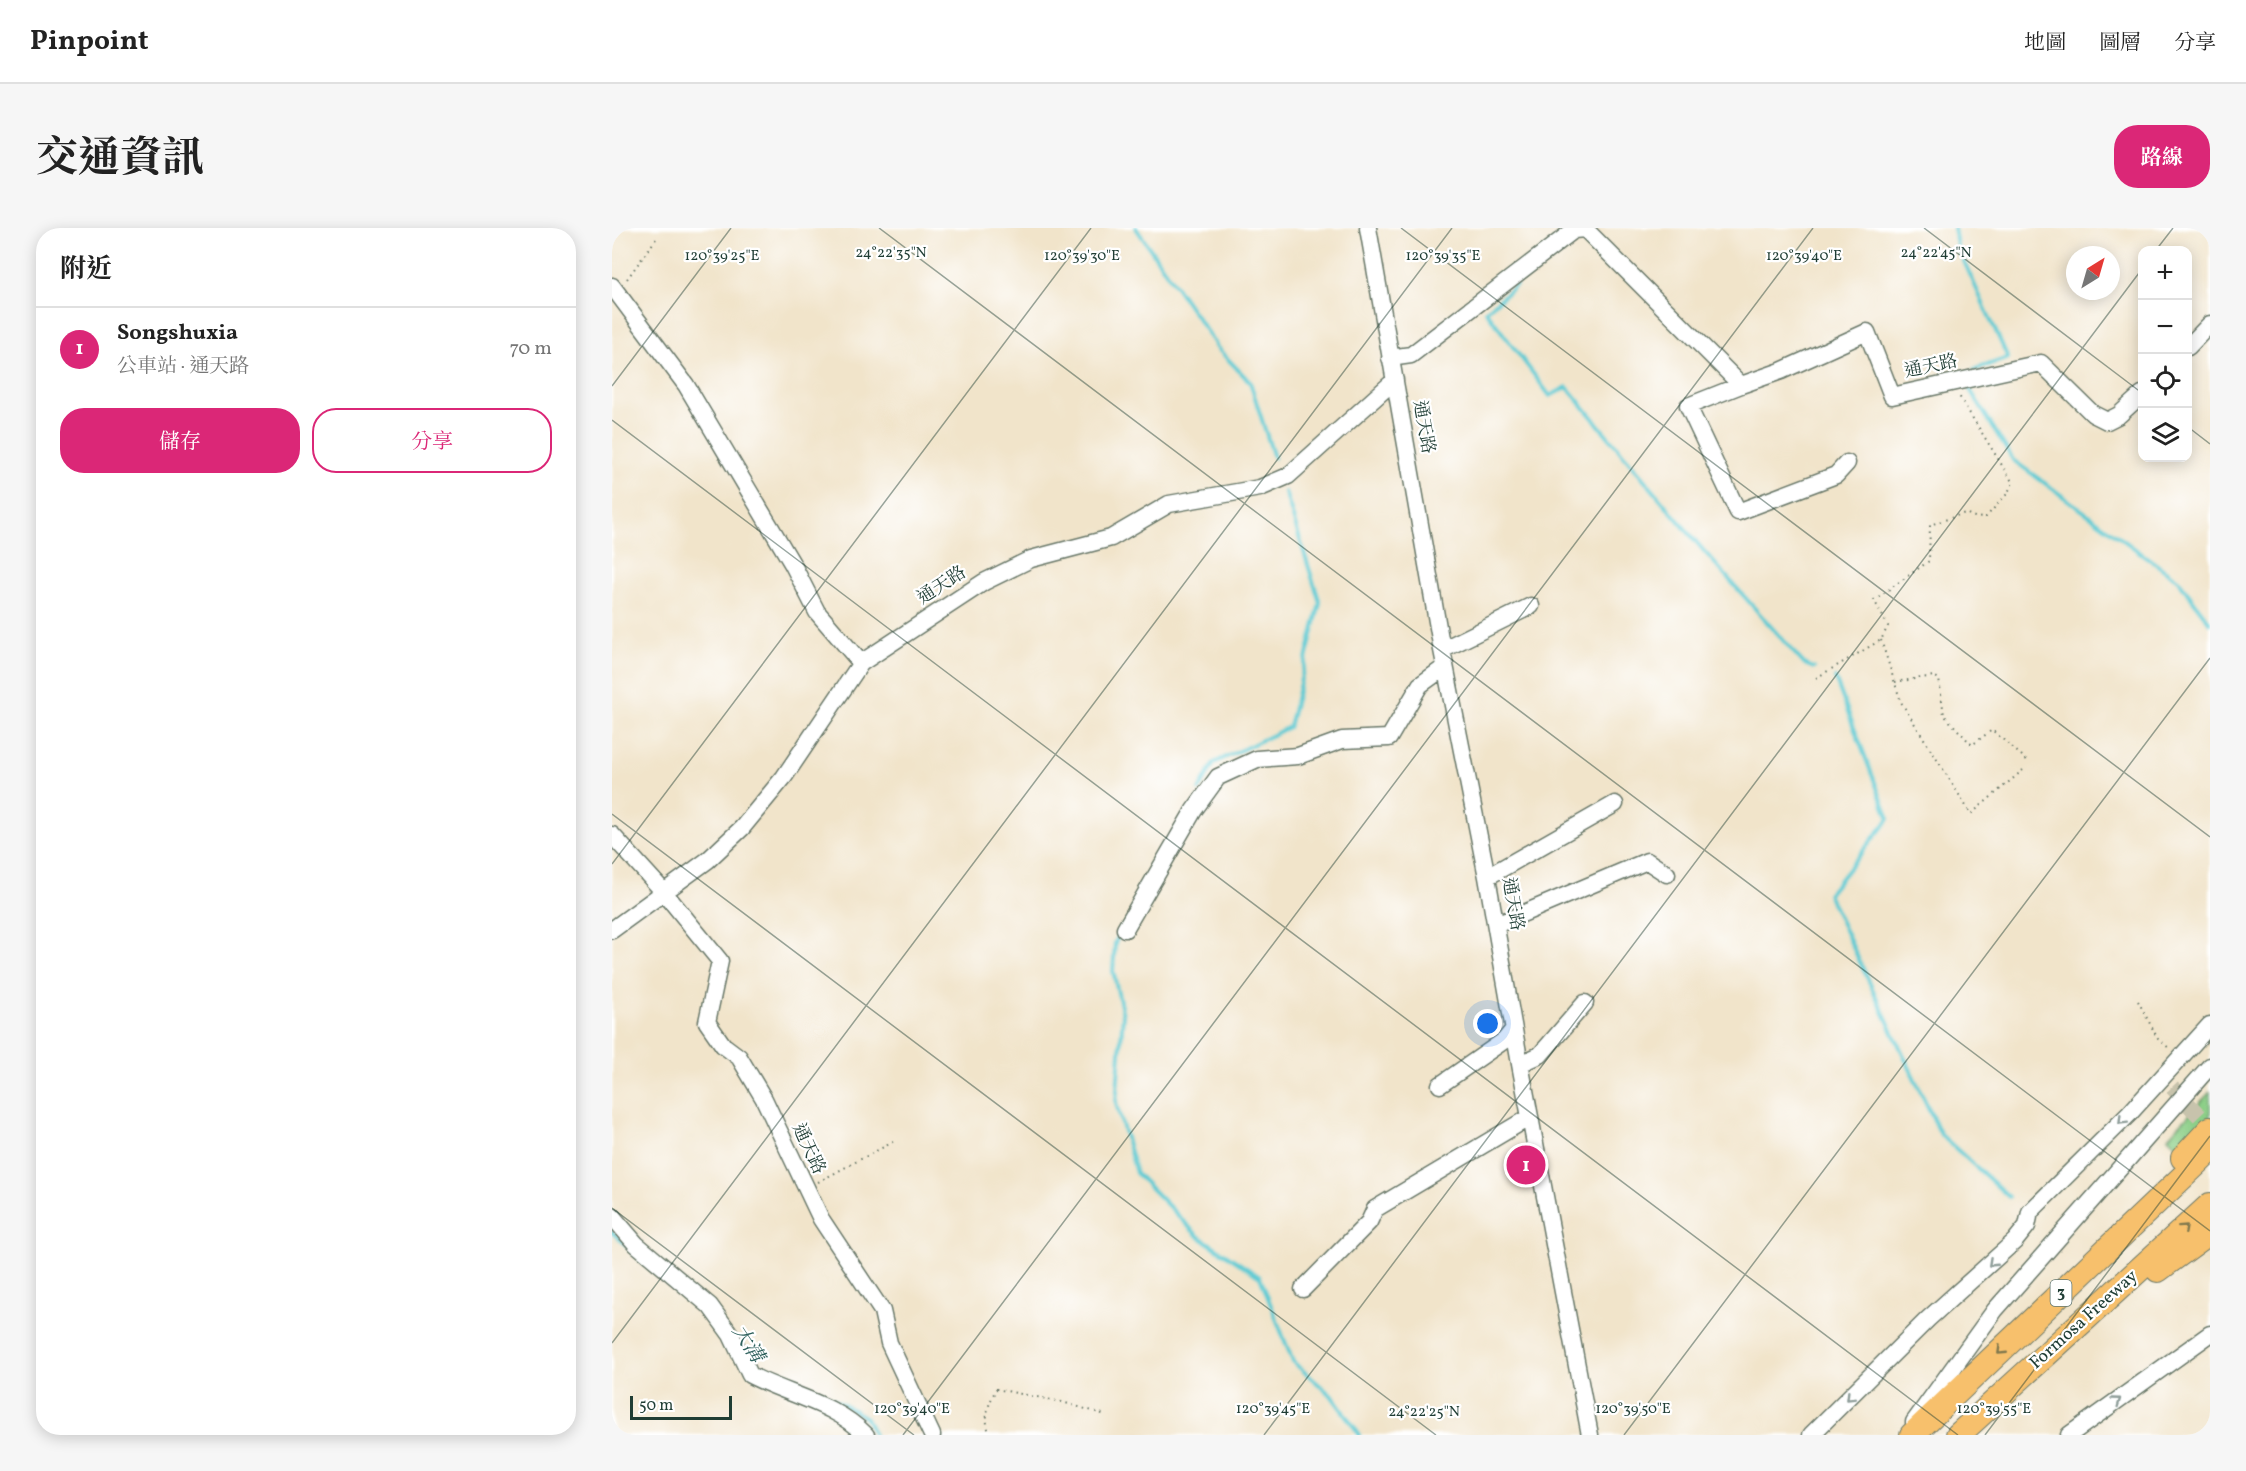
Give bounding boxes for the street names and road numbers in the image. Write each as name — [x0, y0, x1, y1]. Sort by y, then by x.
street label: 通天路 — [1902, 349, 1960, 385]
street label: 通天路 — [1406, 398, 1440, 456]
street label: 通天路 — [913, 561, 971, 611]
street label: 通天路 — [1495, 875, 1529, 933]
street label: 通天路 — [785, 1119, 831, 1179]
street label: Formosa Freeway — [2024, 1264, 2144, 1376]
road number: 3 — [2050, 1280, 2072, 1306]

